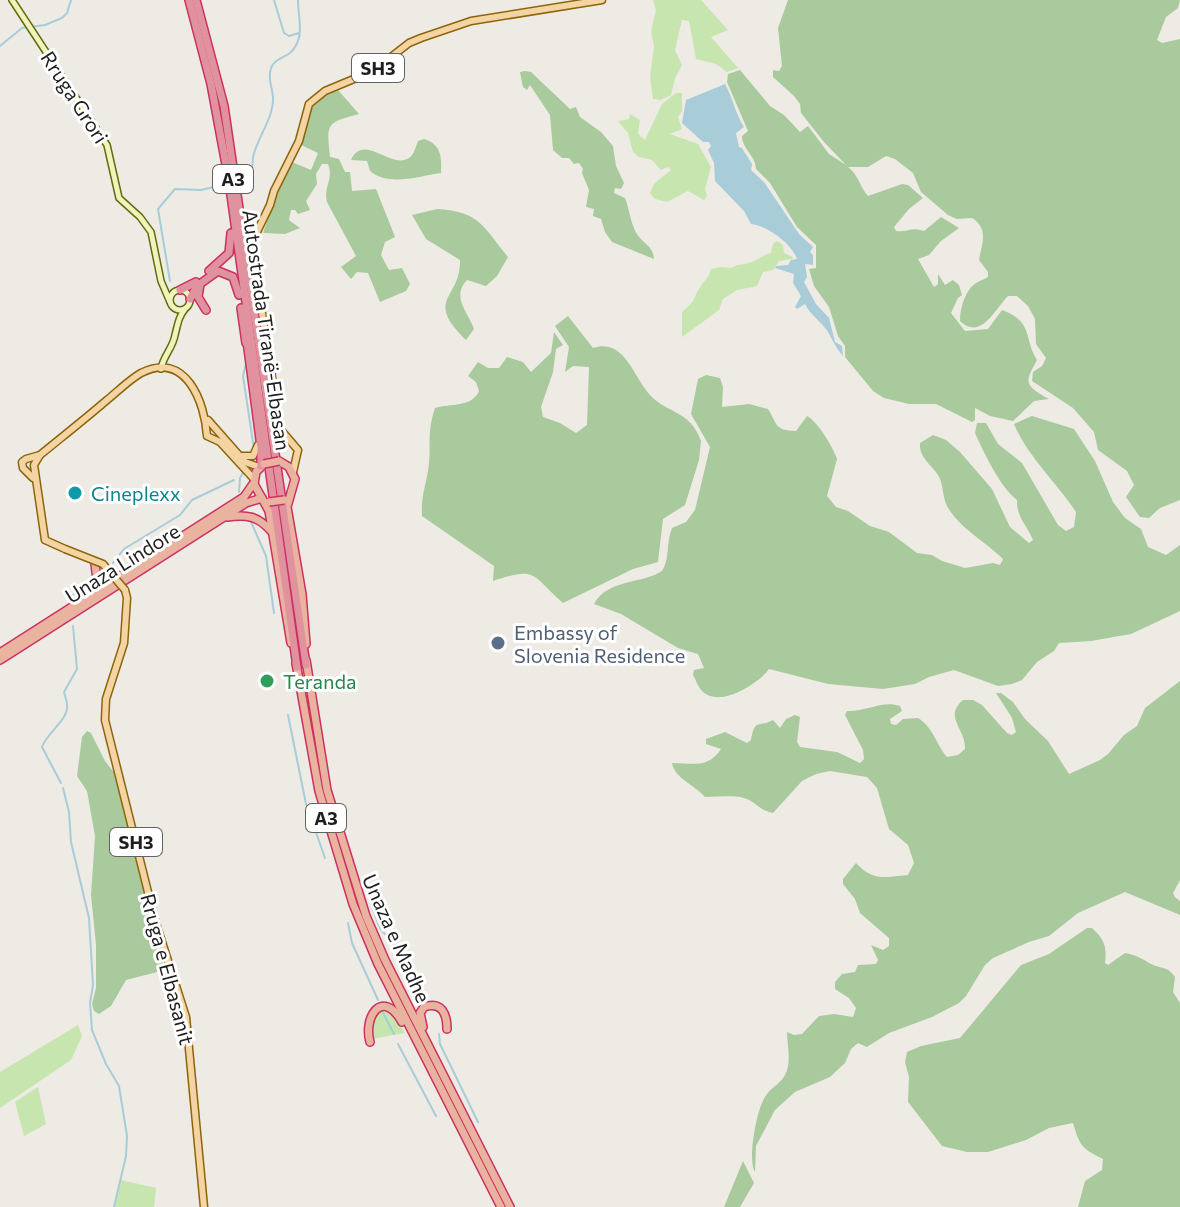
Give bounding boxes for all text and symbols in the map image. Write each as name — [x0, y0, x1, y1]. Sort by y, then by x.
street label: Rruga Grori — [36, 46, 114, 148]
road number: SH3 — [352, 54, 404, 82]
road number: A3 — [213, 165, 253, 193]
street label: Autostrada Tiranë-Elbasan — [238, 208, 296, 452]
place label: Cineplexx — [91, 481, 181, 505]
marker: Cineplexx — [66, 484, 84, 502]
street label: Unaza Lindore — [60, 518, 184, 608]
place label: Embassy of Slovenia Residence — [514, 620, 685, 667]
marker: Embassy of Slovenia Residence — [489, 634, 507, 652]
place label: Teranda — [283, 669, 357, 693]
marker: Teranda — [258, 672, 276, 690]
road number: A3 — [306, 804, 346, 832]
road number: SH3 — [110, 828, 162, 856]
street label: Unaza e Madhe — [358, 870, 436, 1006]
street label: Rruga e Elbasanit — [136, 891, 200, 1047]

